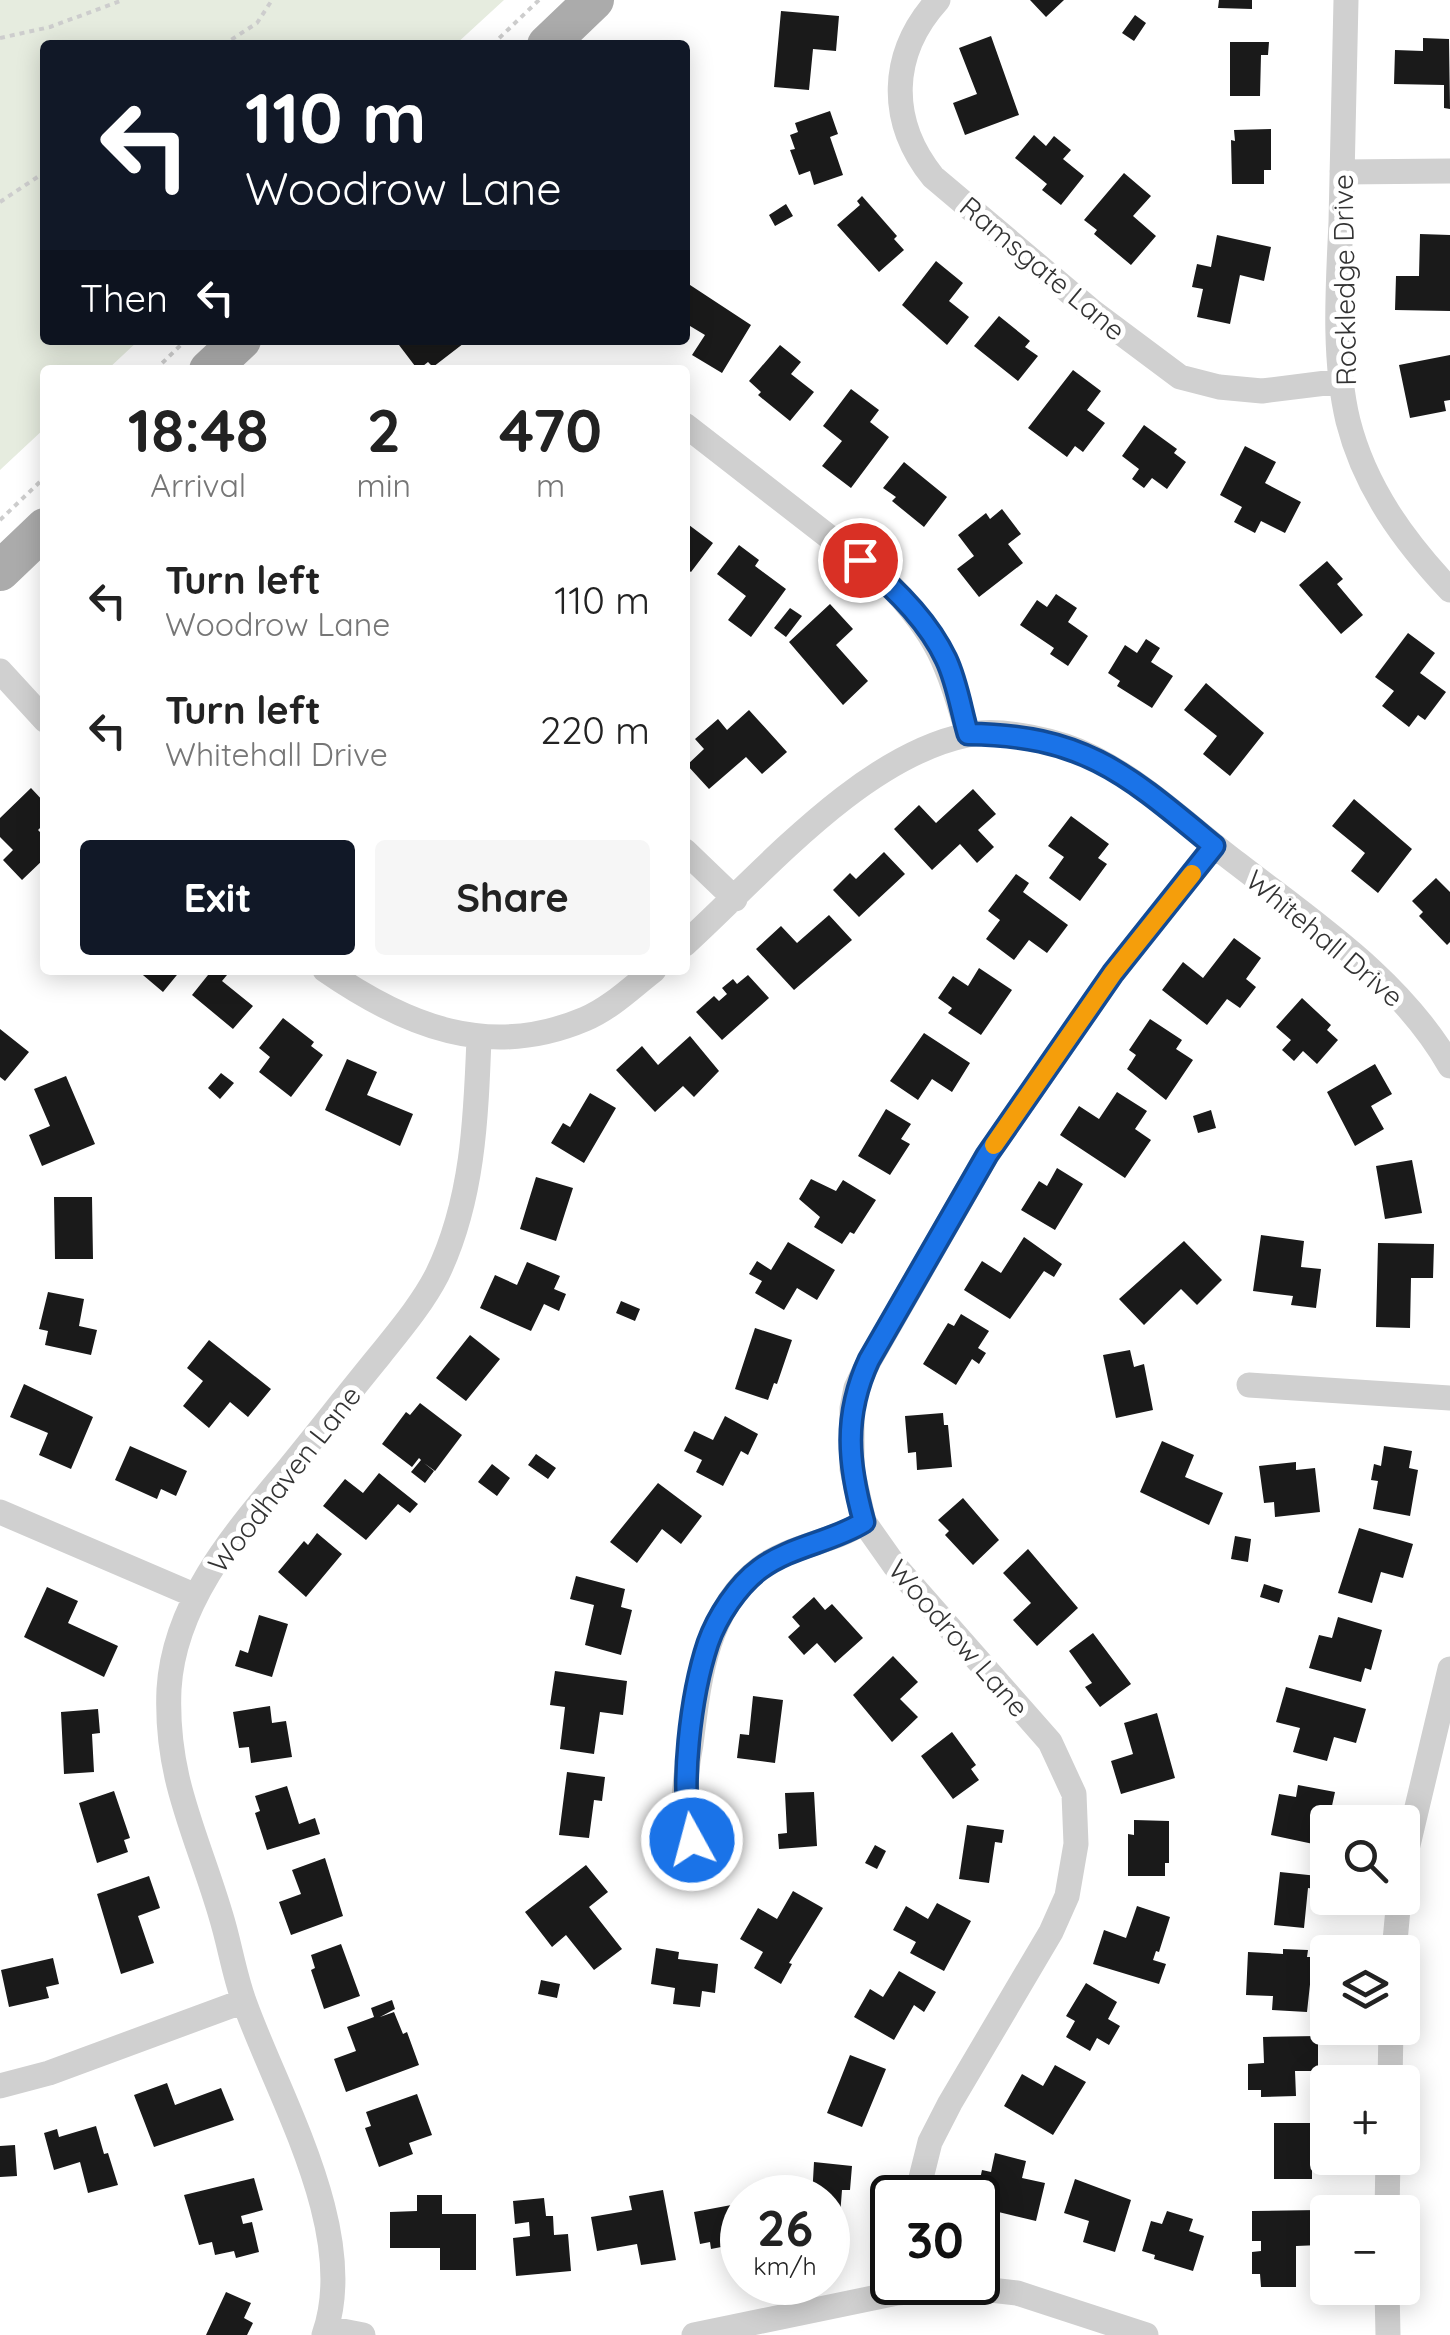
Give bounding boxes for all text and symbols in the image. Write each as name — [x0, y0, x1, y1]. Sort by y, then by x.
text: 110 m — [245, 73, 427, 161]
icon: left — [80, 80, 210, 210]
text: Woodrow Lane — [245, 160, 562, 216]
street label: Rockledge Drive — [1325, 174, 1363, 386]
street label: Ramsgate Lane — [953, 189, 1133, 347]
icon: left — [188, 270, 243, 325]
text: Then — [80, 274, 168, 322]
text: 18:48 — [128, 392, 269, 467]
text: 2 — [367, 392, 401, 467]
text: 470 — [499, 392, 602, 467]
text: Arrival — [150, 465, 246, 505]
text: min — [356, 465, 411, 505]
text: m — [536, 465, 565, 505]
pin — [818, 518, 903, 603]
icon: arrive — [833, 533, 888, 588]
text: Turn left — [165, 556, 321, 604]
icon: left — [80, 573, 135, 628]
text: 110 m — [554, 576, 650, 624]
text: Woodrow Lane — [165, 604, 390, 644]
text: Turn left — [165, 686, 321, 734]
icon: left — [80, 703, 135, 758]
text: 220 m — [540, 706, 650, 754]
text: Whitehall Drive — [165, 734, 388, 774]
button: Exit — [80, 840, 355, 955]
button: Share — [375, 840, 650, 955]
street label: Whitehall Drive — [1239, 862, 1411, 1014]
street label: Woodhaven Lane — [200, 1378, 368, 1580]
street label: Woodrow Lane — [881, 1552, 1037, 1724]
position arrow — [640, 1788, 744, 1892]
map controls — [1310, 1805, 1420, 2305]
button: search — [1310, 1805, 1420, 1915]
button: layers — [1310, 1935, 1420, 2045]
button: + — [1310, 2065, 1420, 2175]
speed limit sign: 30 — [870, 2175, 1000, 2305]
button: − — [1310, 2195, 1420, 2305]
text: 26 — [757, 2196, 813, 2259]
text: km/h — [753, 2250, 817, 2281]

